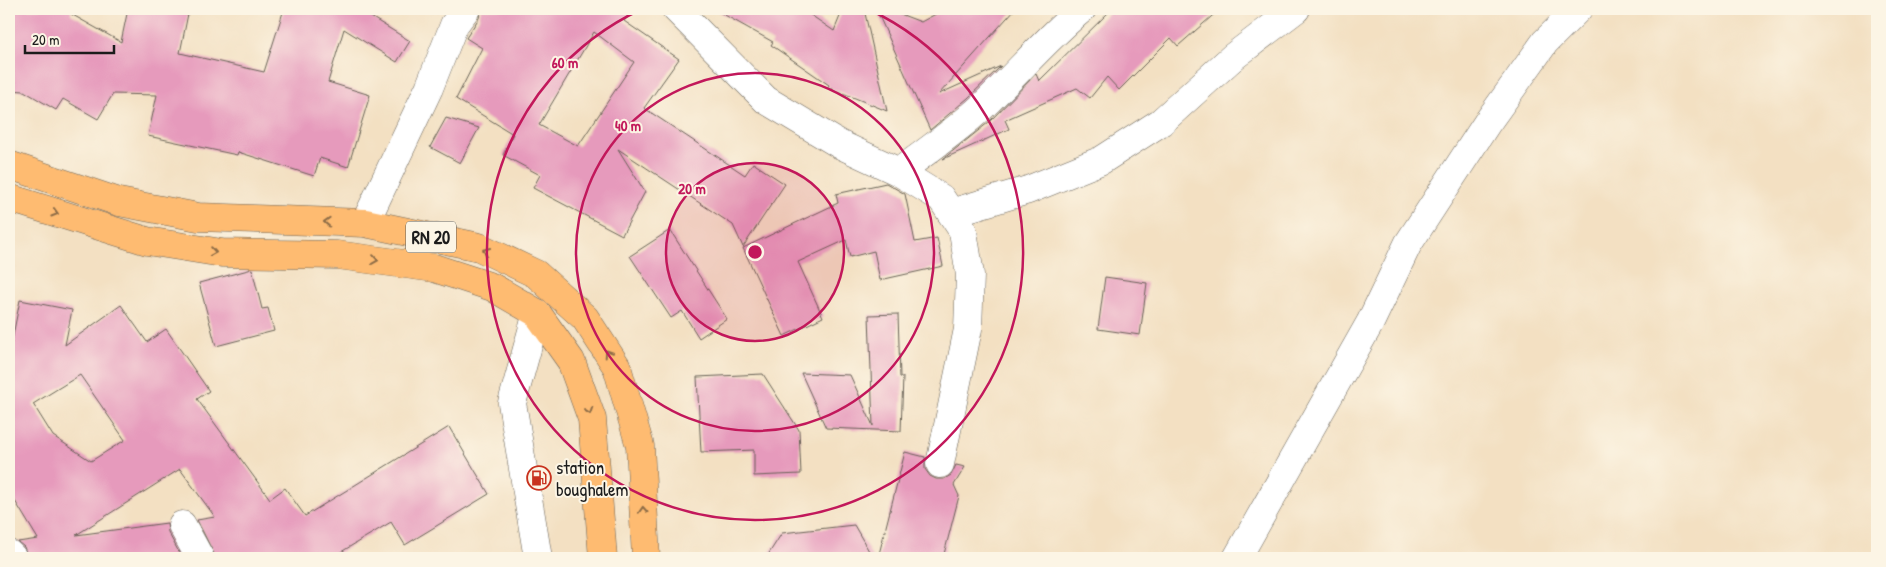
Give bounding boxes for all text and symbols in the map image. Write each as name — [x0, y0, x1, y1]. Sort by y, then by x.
scale bar — [25, 22, 114, 54]
text: 20 m — [32, 29, 59, 50]
text: 60 m — [552, 52, 578, 73]
text: 40 m — [615, 115, 641, 136]
text: 20 m — [678, 178, 706, 199]
one-way arrow — [51, 207, 59, 217]
one-way arrow — [323, 217, 330, 227]
road number: RN 20 — [406, 222, 456, 252]
centre of rings — [746, 243, 764, 261]
one-way arrow — [208, 246, 217, 256]
one-way arrow — [482, 246, 491, 257]
one-way arrow — [371, 254, 379, 265]
one-way arrow — [605, 349, 614, 359]
one-way arrow — [583, 406, 593, 415]
place label: station boughalem — [556, 454, 629, 502]
fuel station icon: station boughalem — [526, 465, 552, 491]
one-way arrow — [638, 505, 649, 513]

